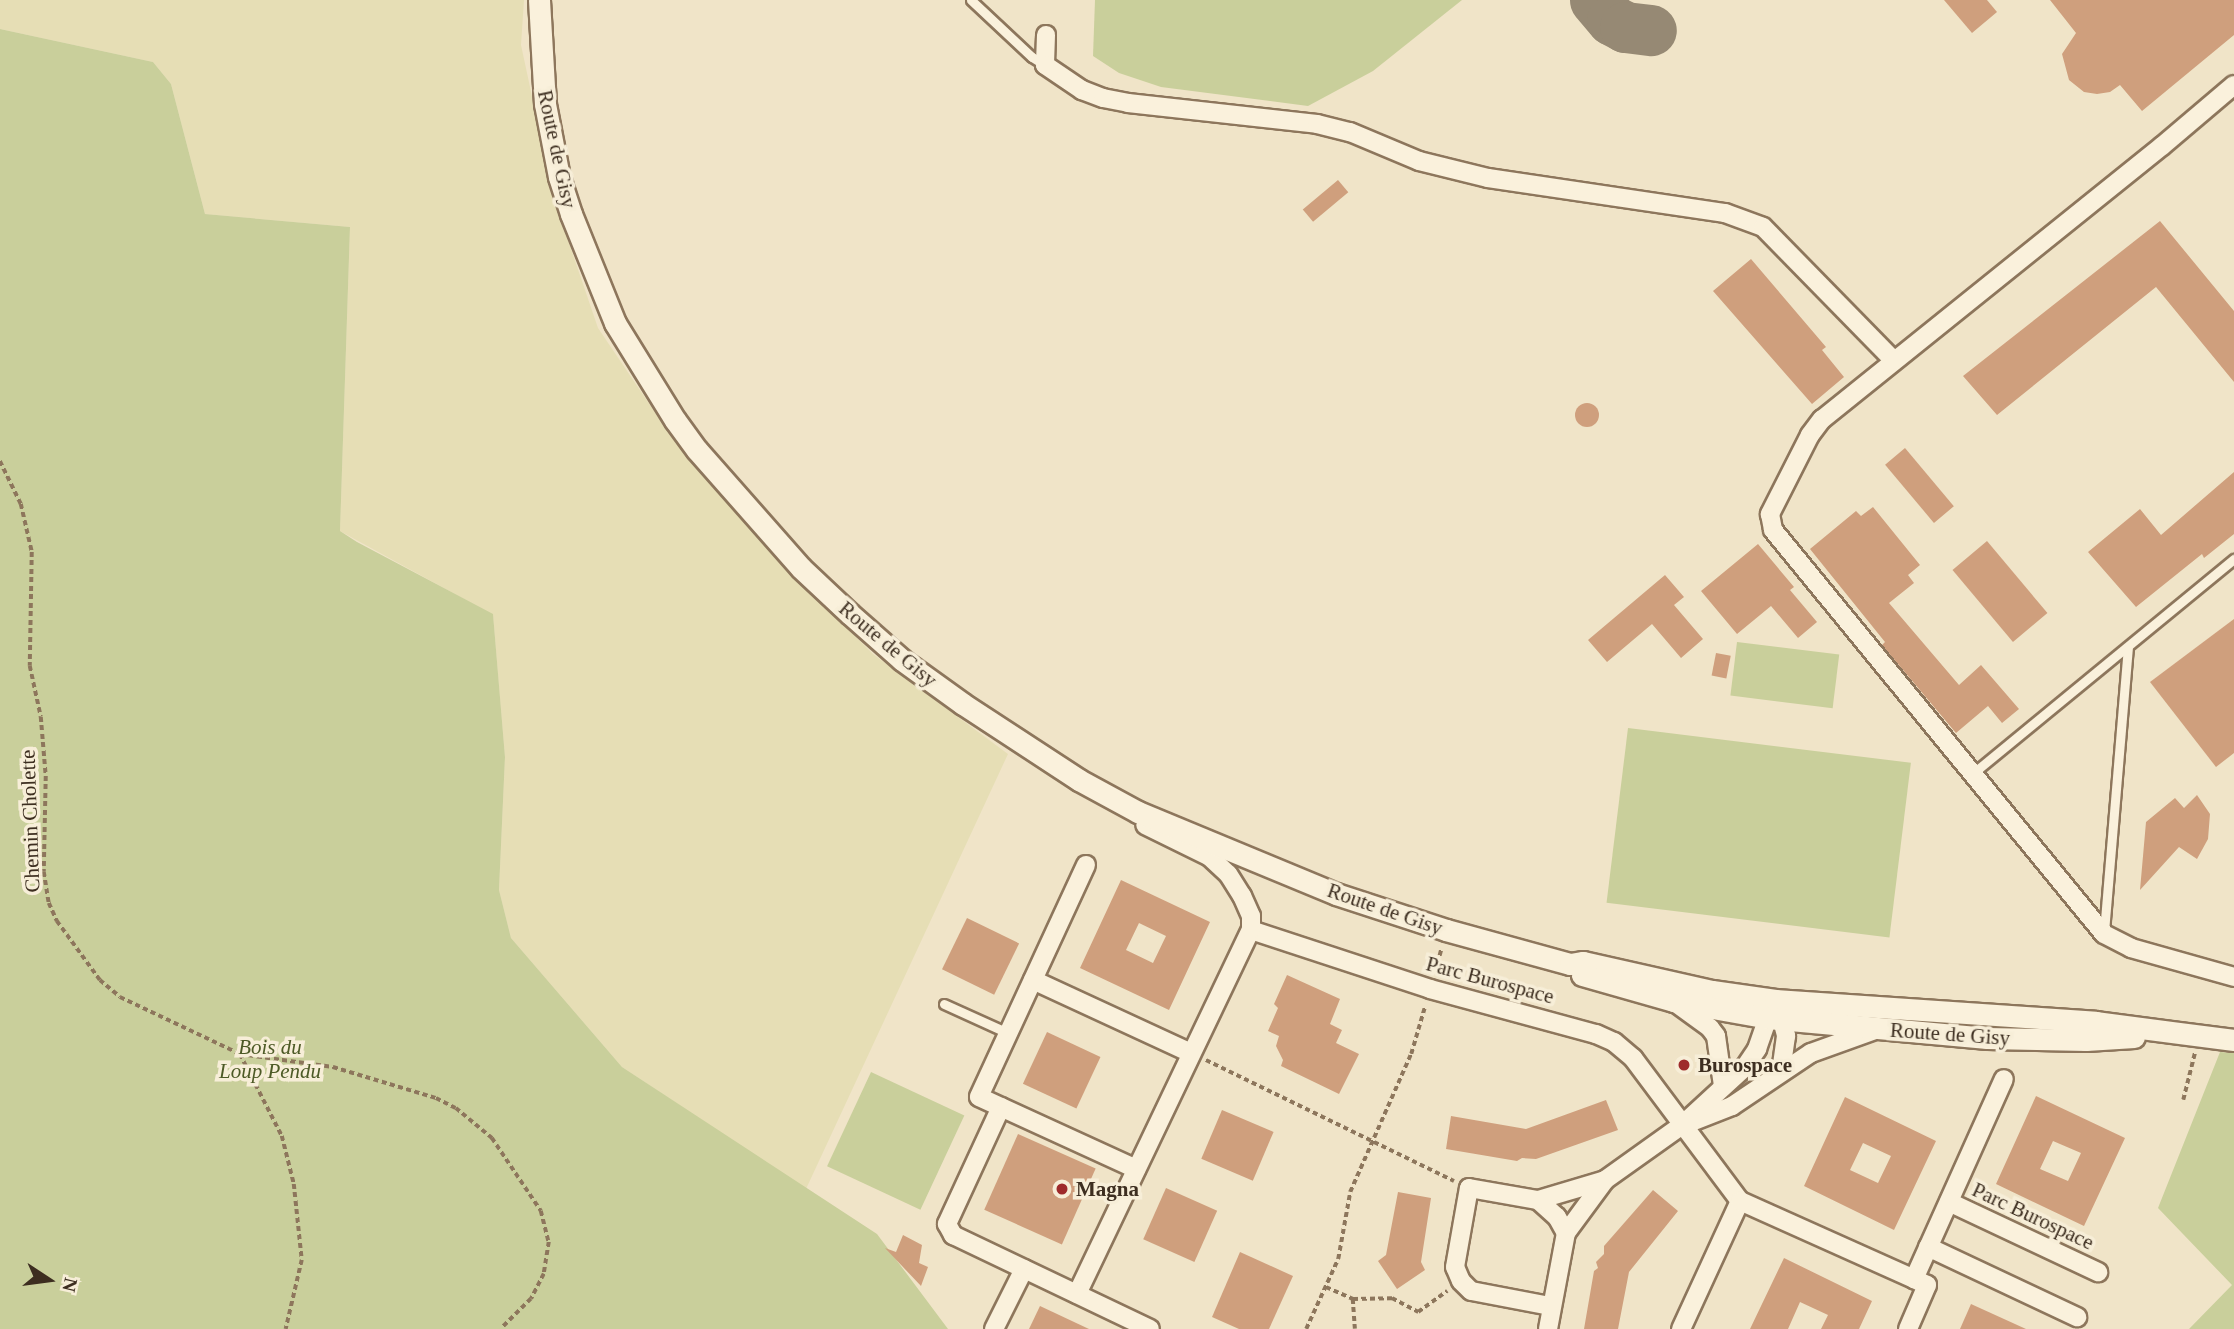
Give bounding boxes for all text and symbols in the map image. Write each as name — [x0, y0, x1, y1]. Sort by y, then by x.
street label: Route de Gisy — [532, 88, 582, 210]
street label: Route de Gisy — [834, 596, 942, 692]
street label: Chemin Cholette — [15, 749, 45, 893]
street label: Route de Gisy — [1324, 878, 1446, 940]
street label: Parc Burospace — [1423, 951, 1557, 1009]
street label: Route de Gisy — [1889, 1017, 2011, 1051]
park label: Bois du Loup Pendu — [219, 1034, 321, 1084]
place label: Burospace — [1698, 1052, 1792, 1078]
marker: Burospace — [1676, 1057, 1692, 1073]
place label: Magna — [1076, 1176, 1139, 1202]
street label: Parc Burospace — [1968, 1177, 2098, 1255]
marker: Magna — [1054, 1181, 1070, 1197]
north arrow — [14, 1245, 84, 1315]
text: N — [58, 1276, 82, 1294]

